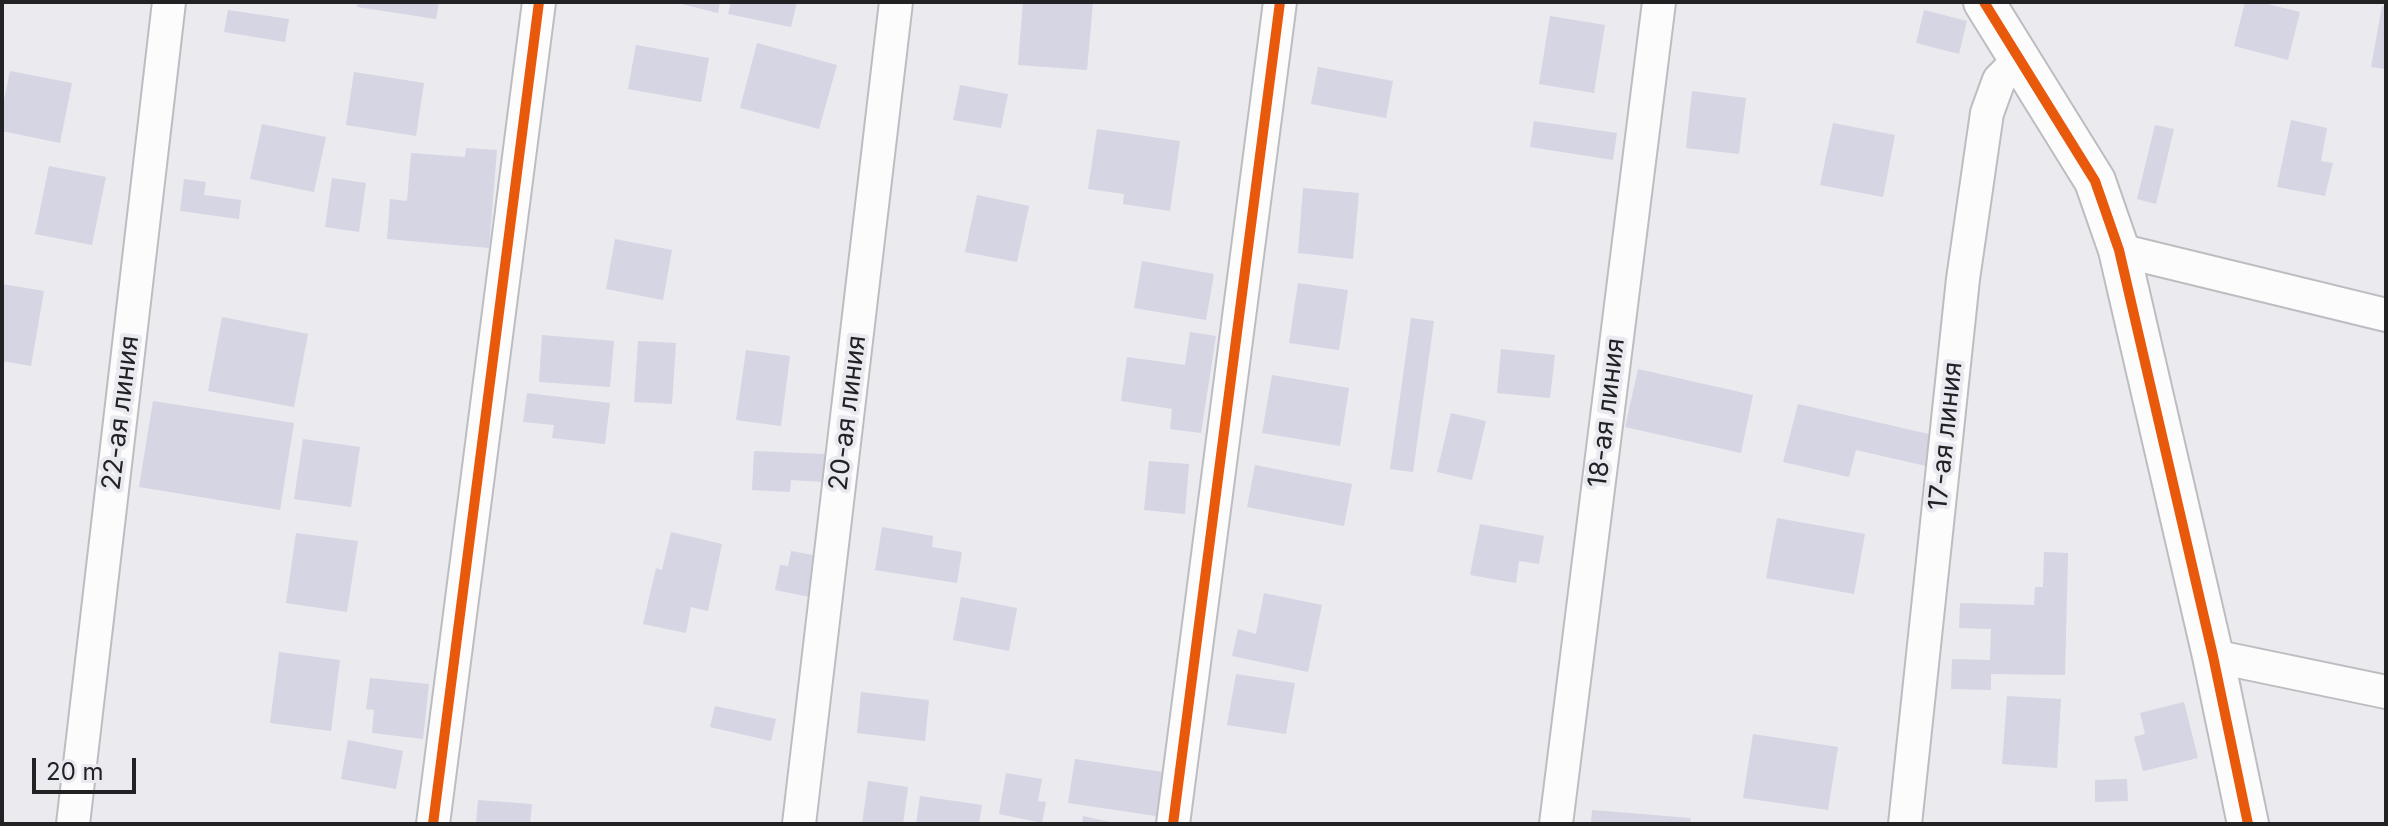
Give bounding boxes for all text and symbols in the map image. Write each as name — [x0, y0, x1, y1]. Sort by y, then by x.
street label: 22-ая линия — [96, 334, 146, 492]
street label: 20-ая линия — [823, 334, 873, 492]
street label: 18-ая линия — [1582, 336, 1632, 490]
street label: 17-ая линия — [1923, 360, 1969, 512]
scale bar — [36, 742, 140, 792]
text: 20 m — [46, 757, 104, 786]

